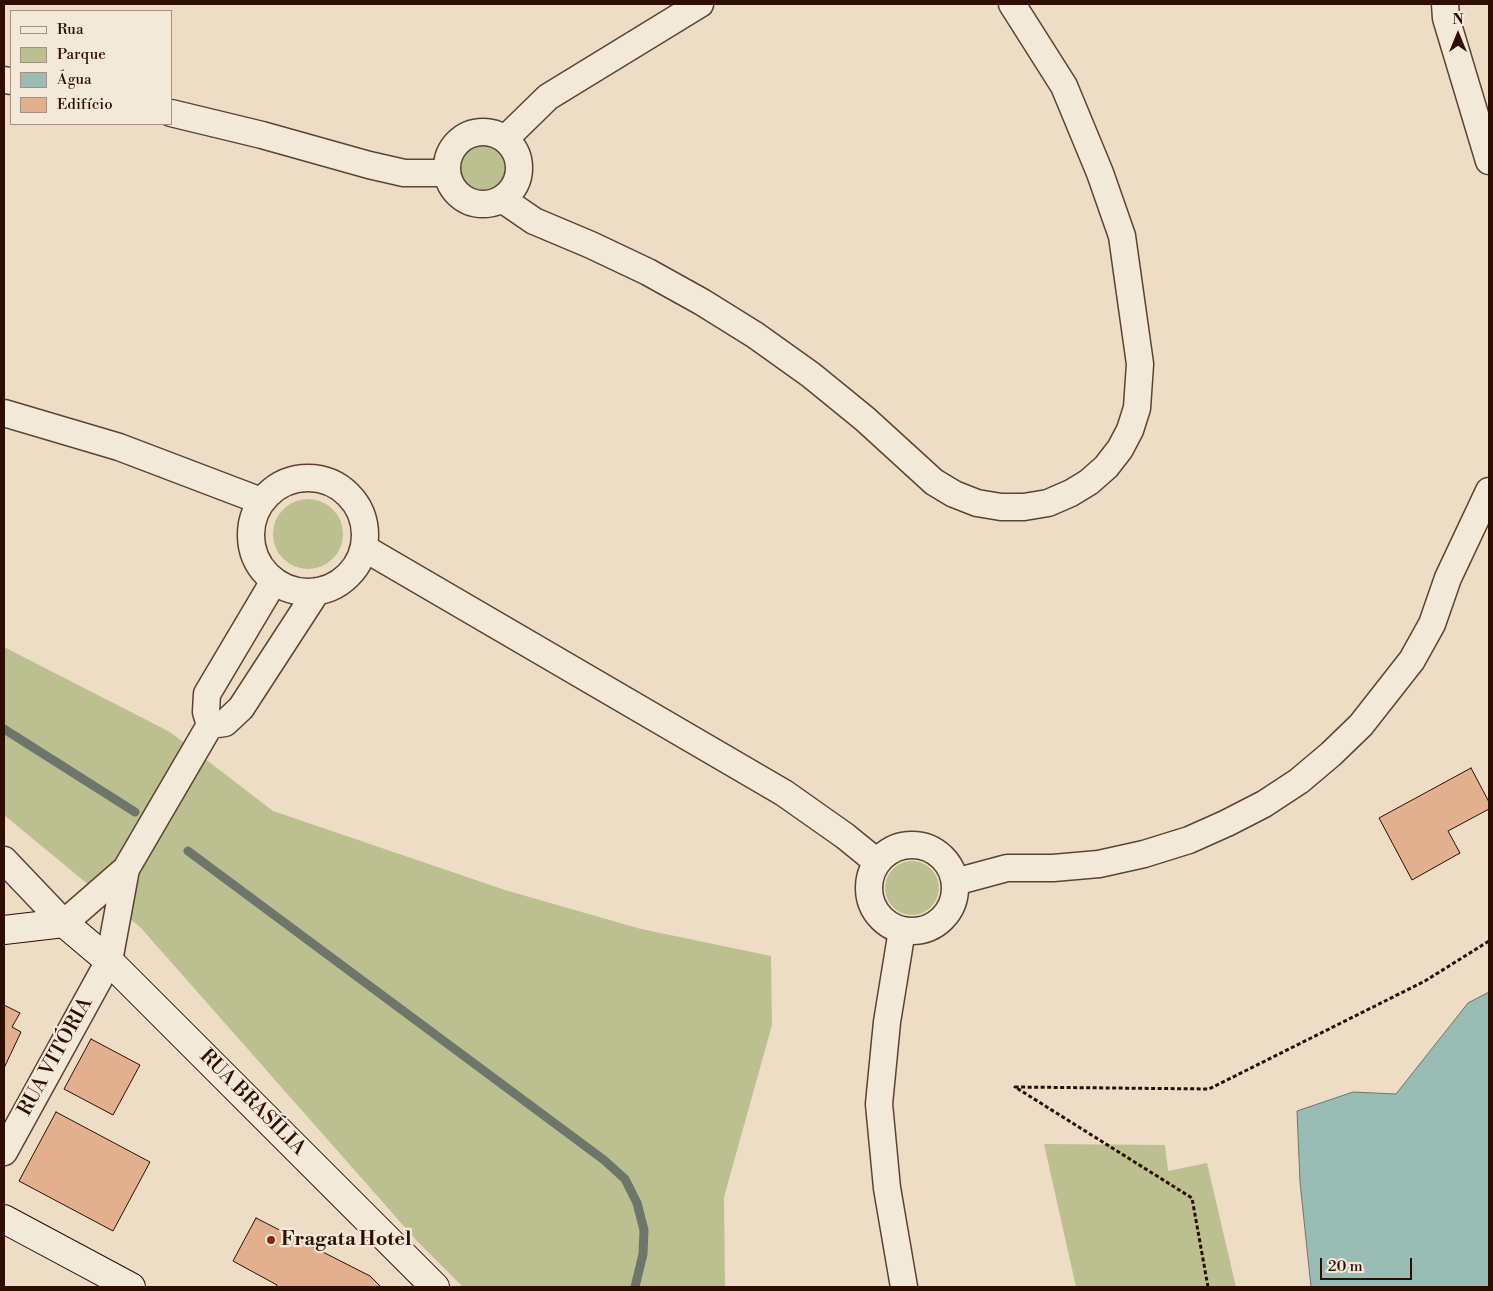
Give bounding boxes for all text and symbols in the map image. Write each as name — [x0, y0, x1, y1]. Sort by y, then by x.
legend — [10, 10, 172, 125]
north arrow — [1433, 10, 1483, 60]
text: N — [1452, 11, 1464, 29]
text: Rua — [57, 20, 84, 39]
text: Parque — [57, 45, 106, 64]
text: Água — [57, 70, 92, 89]
text: Edifício — [57, 95, 113, 114]
street label: RUA VITÓRIA — [14, 993, 98, 1121]
street label: RUA BRASÍLIA — [194, 1045, 310, 1161]
place label: Fragata Hotel — [281, 1228, 412, 1252]
marker: Fragata Hotel — [265, 1234, 277, 1246]
scale bar — [1323, 1248, 1416, 1280]
text: 20 m — [1328, 1257, 1363, 1276]

